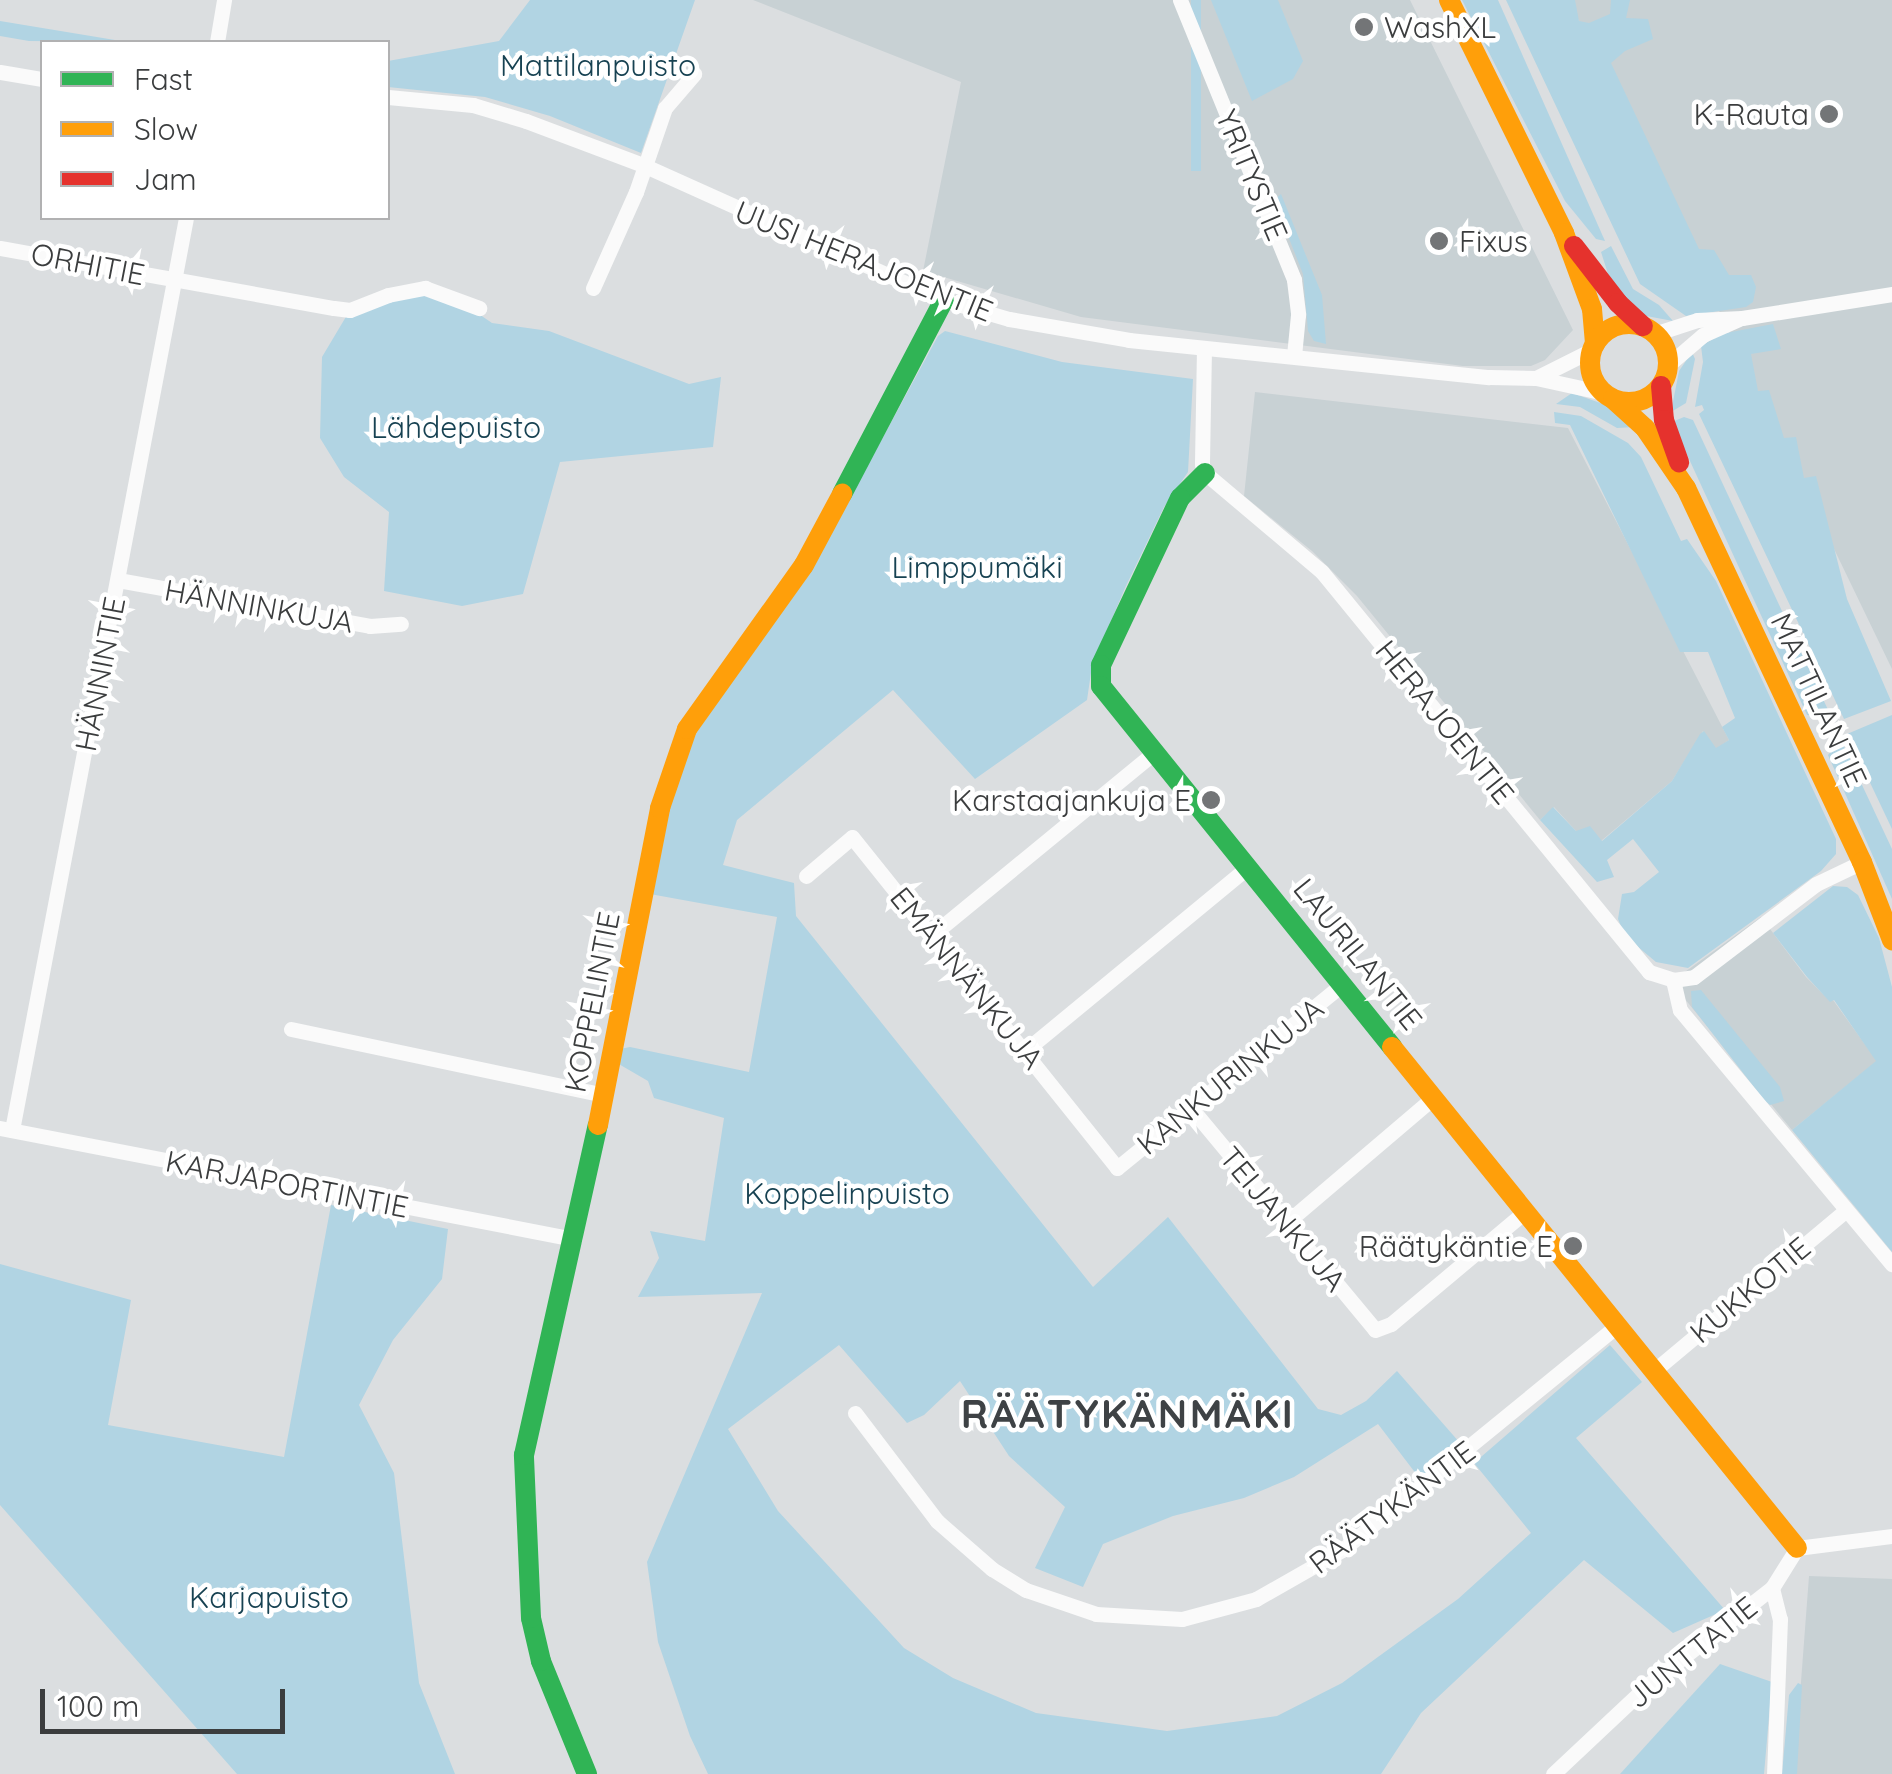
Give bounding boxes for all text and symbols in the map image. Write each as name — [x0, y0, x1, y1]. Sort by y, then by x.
place label: WashXL — [1384, 9, 1496, 45]
marker: WashXL — [1353, 16, 1375, 38]
legend — [40, 40, 390, 220]
park label: Mattilanpuisto — [500, 47, 696, 83]
text: Fast — [134, 60, 193, 98]
place label: K-Rauta — [1694, 96, 1809, 132]
marker: K-Rauta — [1818, 103, 1840, 125]
street label: YRITYSTIE — [1208, 104, 1296, 246]
text: Slow — [134, 110, 198, 148]
text: Jam — [134, 160, 197, 198]
street label: UUSI HERAJOENTIE — [730, 193, 998, 329]
place label: Fixus — [1459, 223, 1528, 259]
marker: Fixus — [1428, 230, 1450, 252]
street label: ORHITIE — [28, 235, 148, 293]
park label: Lähdepuisto — [371, 409, 541, 445]
park label: Limppumäki — [891, 549, 1063, 585]
street label: HÄNNINKUJA — [162, 572, 356, 640]
street label: HÄNNINTIE — [67, 594, 133, 754]
street label: MATTILANTIE — [1763, 608, 1875, 792]
street label: HERAJOENTIE — [1368, 633, 1522, 811]
place label: Karstaajankuja E — [952, 782, 1191, 818]
marker: Karstaajankuja E — [1200, 789, 1222, 811]
street label: LAURILANTIE — [1286, 871, 1430, 1037]
street label: EMÄNNÄNKUJA — [883, 880, 1051, 1076]
street label: KOPPELINTIE — [557, 909, 627, 1095]
street label: KANKURINKUJA — [1130, 990, 1330, 1162]
street label: TEIJANKUJA — [1212, 1139, 1354, 1299]
street label: KARJAPORTINTIE — [163, 1143, 411, 1225]
park label: Koppelinpuisto — [744, 1175, 950, 1211]
place label: Räätykäntie E — [1359, 1228, 1553, 1264]
street label: KUKKOTIE — [1683, 1229, 1817, 1351]
marker: Räätykäntie E — [1562, 1235, 1584, 1257]
district label: RÄÄTYKÄNMÄKI — [961, 1389, 1295, 1437]
street label: RÄÄTYKÄNTIE — [1302, 1433, 1482, 1581]
park label: Karjapuisto — [189, 1579, 349, 1615]
street label: JUNTTATIE — [1620, 1589, 1764, 1715]
scale bar — [45, 1669, 290, 1731]
text: 100 m — [57, 1687, 139, 1725]

